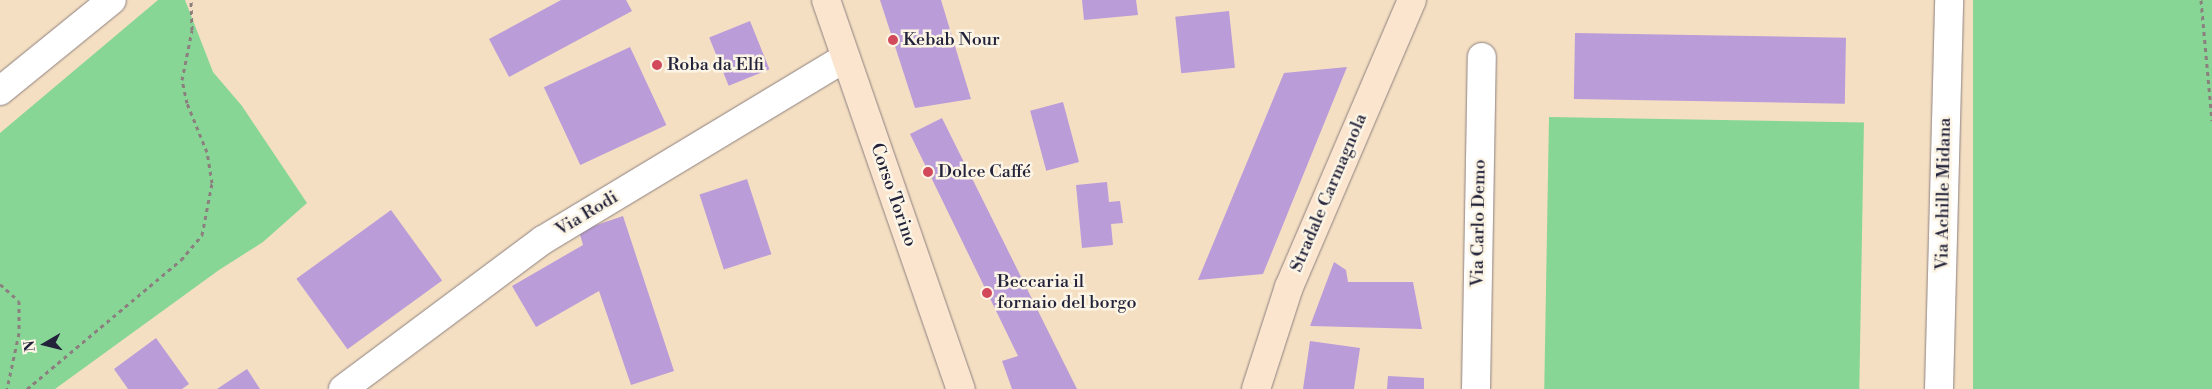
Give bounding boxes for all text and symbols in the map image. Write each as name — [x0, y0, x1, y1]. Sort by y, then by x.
place label: Kebab Nour — [903, 29, 1000, 51]
marker: Kebab Nour — [887, 34, 899, 46]
place label: Roba da Elfi — [667, 54, 764, 76]
marker: Roba da Elfi — [651, 59, 663, 71]
street label: Stradale Carmagnola — [1286, 111, 1372, 275]
street label: Via Achille Midana — [1932, 118, 1956, 270]
street label: Corso Torino — [865, 140, 921, 250]
street label: Via Carlo Demo — [1467, 159, 1491, 287]
place label: Dolce Caffé — [938, 161, 1031, 183]
marker: Dolce Caffé — [922, 166, 934, 178]
street label: Via Rodi — [552, 187, 622, 241]
place label: Beccaria il fornaio del borgo — [997, 272, 1137, 314]
marker: Beccaria il fornaio del borgo — [981, 287, 993, 299]
north arrow — [20, 319, 70, 369]
text: N — [20, 339, 40, 353]

